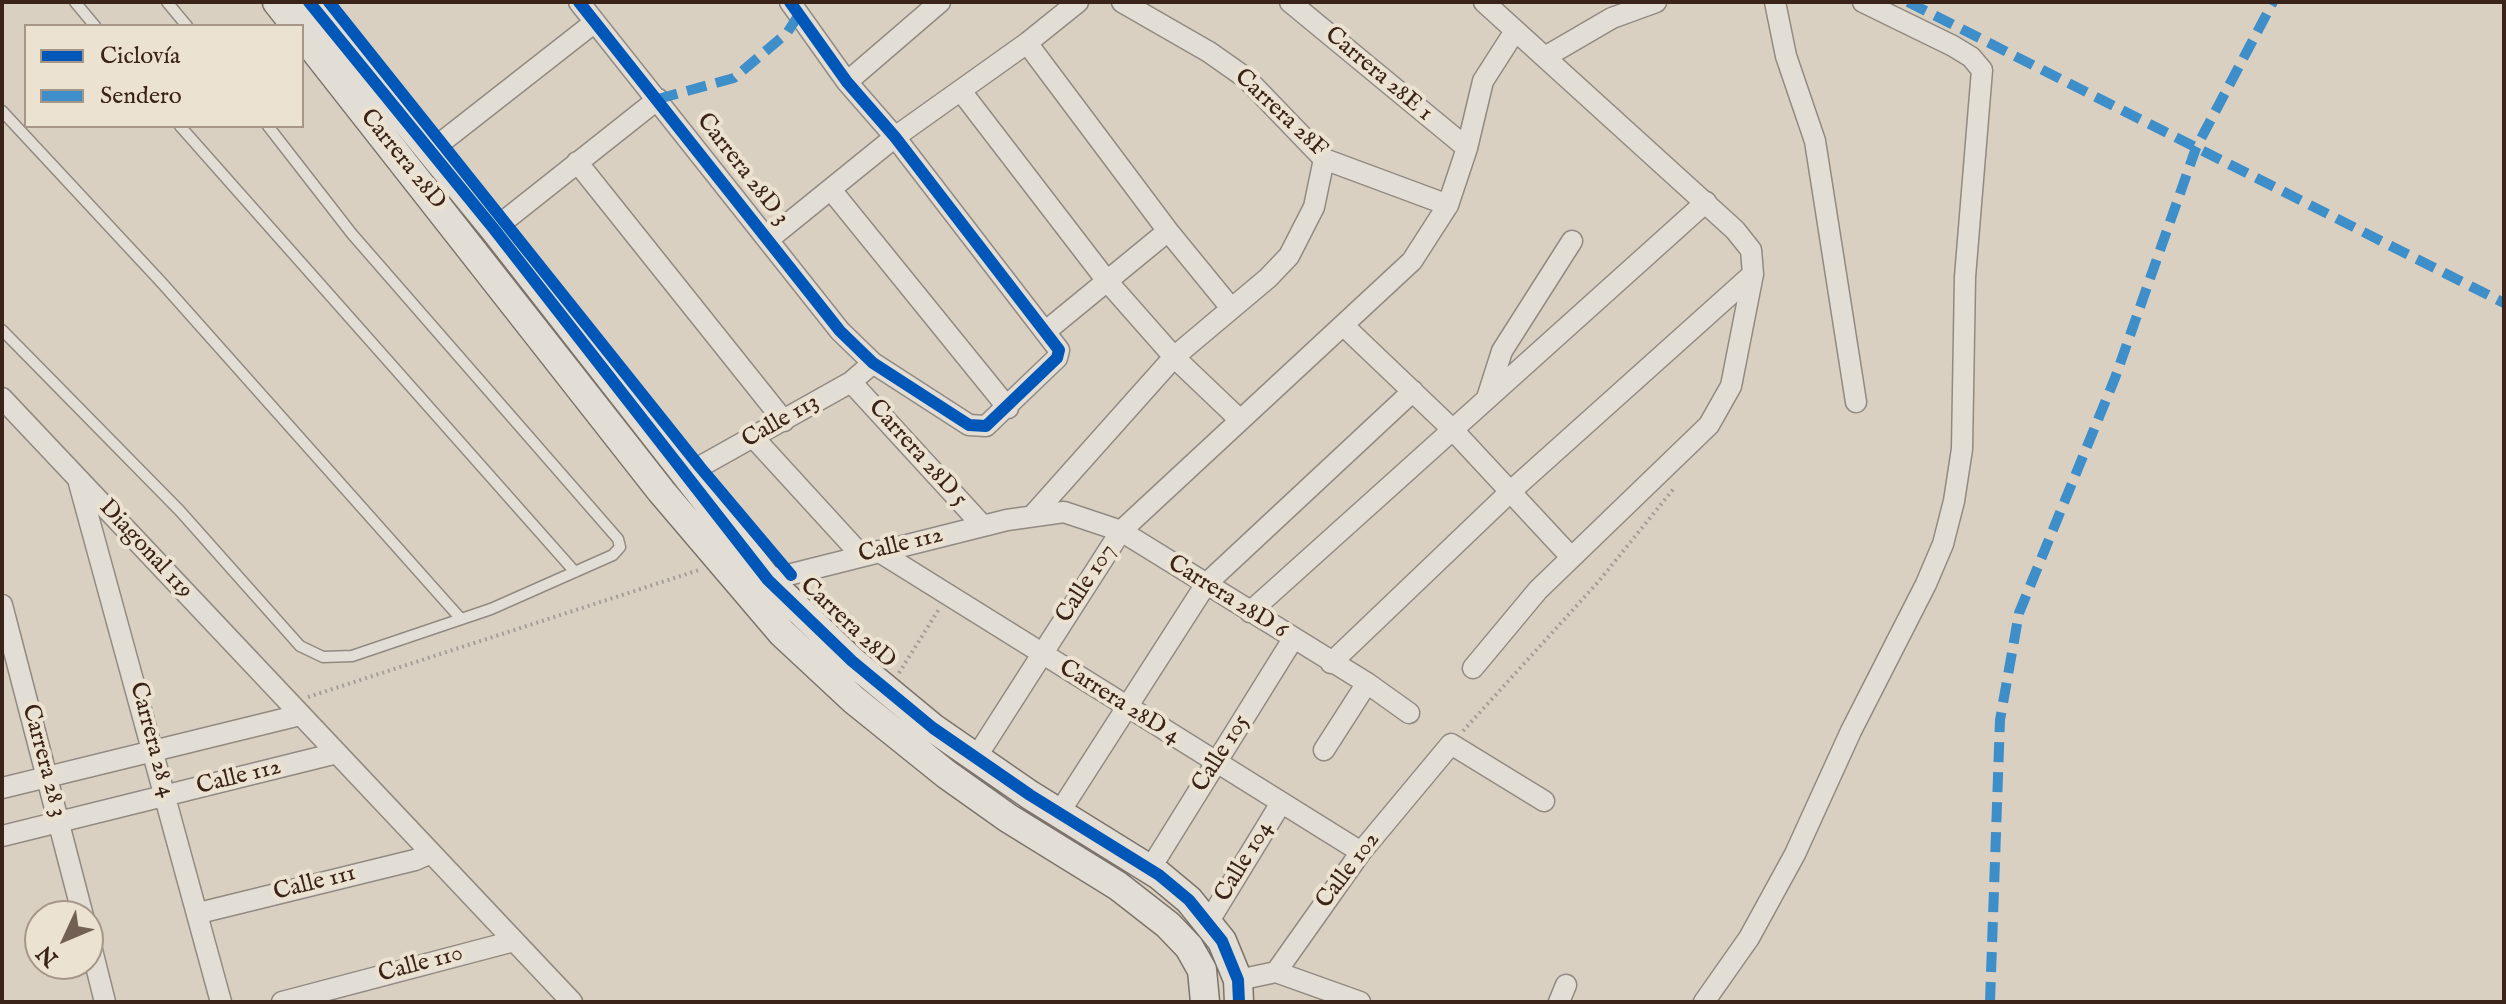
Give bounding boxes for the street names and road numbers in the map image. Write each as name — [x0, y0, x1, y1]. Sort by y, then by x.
street label: Carrera 28E 1 — [1318, 22, 1438, 128]
street label: Carrera 28F — [1228, 64, 1332, 164]
street label: Carrera 28D — [353, 104, 451, 216]
street label: Carrera 28D 3 — [689, 108, 795, 232]
street label: Calle 113 — [738, 389, 824, 455]
street label: Carrera 28D 5 — [861, 394, 973, 514]
street label: Diagonal 119 — [92, 494, 198, 606]
street label: Calle 112 — [856, 522, 946, 570]
street label: Calle 107 — [1051, 539, 1123, 629]
street label: Carrera 28D 6 — [1162, 550, 1292, 646]
street label: Carrera 28D — [793, 572, 901, 676]
street label: Carrera 28D 4 — [1053, 654, 1185, 752]
street label: Carrera 28 4 — [122, 679, 180, 801]
street label: Carrera 28 3 — [14, 702, 72, 820]
street label: Calle 105 — [1187, 710, 1257, 798]
street label: Calle 112 — [194, 754, 284, 802]
street label: Calle 104 — [1210, 816, 1280, 908]
street label: Calle 102 — [1311, 827, 1387, 915]
street label: Calle 111 — [271, 860, 359, 908]
street label: Calle 110 — [376, 940, 466, 990]

